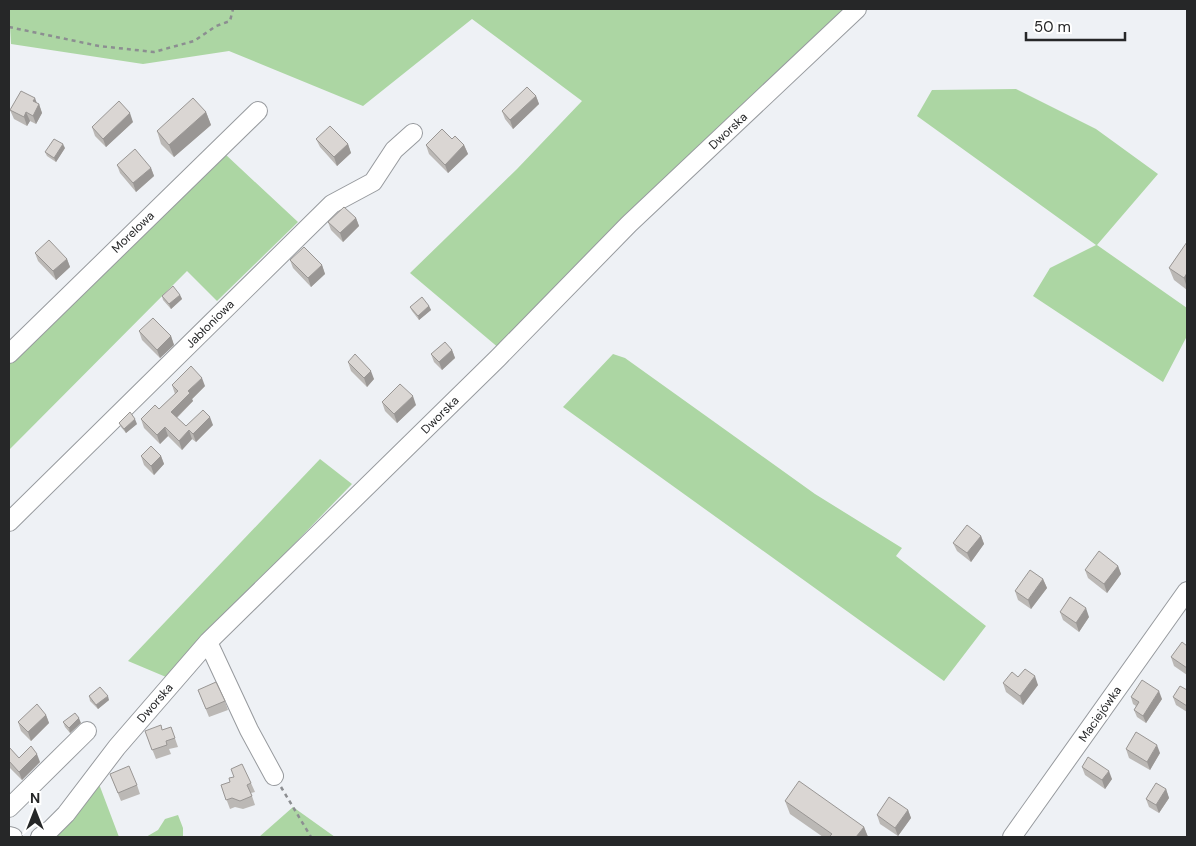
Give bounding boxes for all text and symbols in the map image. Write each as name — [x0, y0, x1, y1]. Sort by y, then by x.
scale bar — [1026, 10, 1125, 42]
text: 50 m — [1034, 17, 1071, 37]
street label: Dworska — [705, 109, 751, 153]
street label: Morelowa — [108, 208, 158, 256]
street label: Jabłoniowa — [182, 296, 238, 352]
street label: Dworska — [418, 393, 462, 437]
street label: Dworska — [133, 680, 177, 726]
street label: Maciejówka — [1075, 683, 1125, 745]
north arrow — [10, 786, 60, 836]
text: N — [30, 789, 40, 807]

